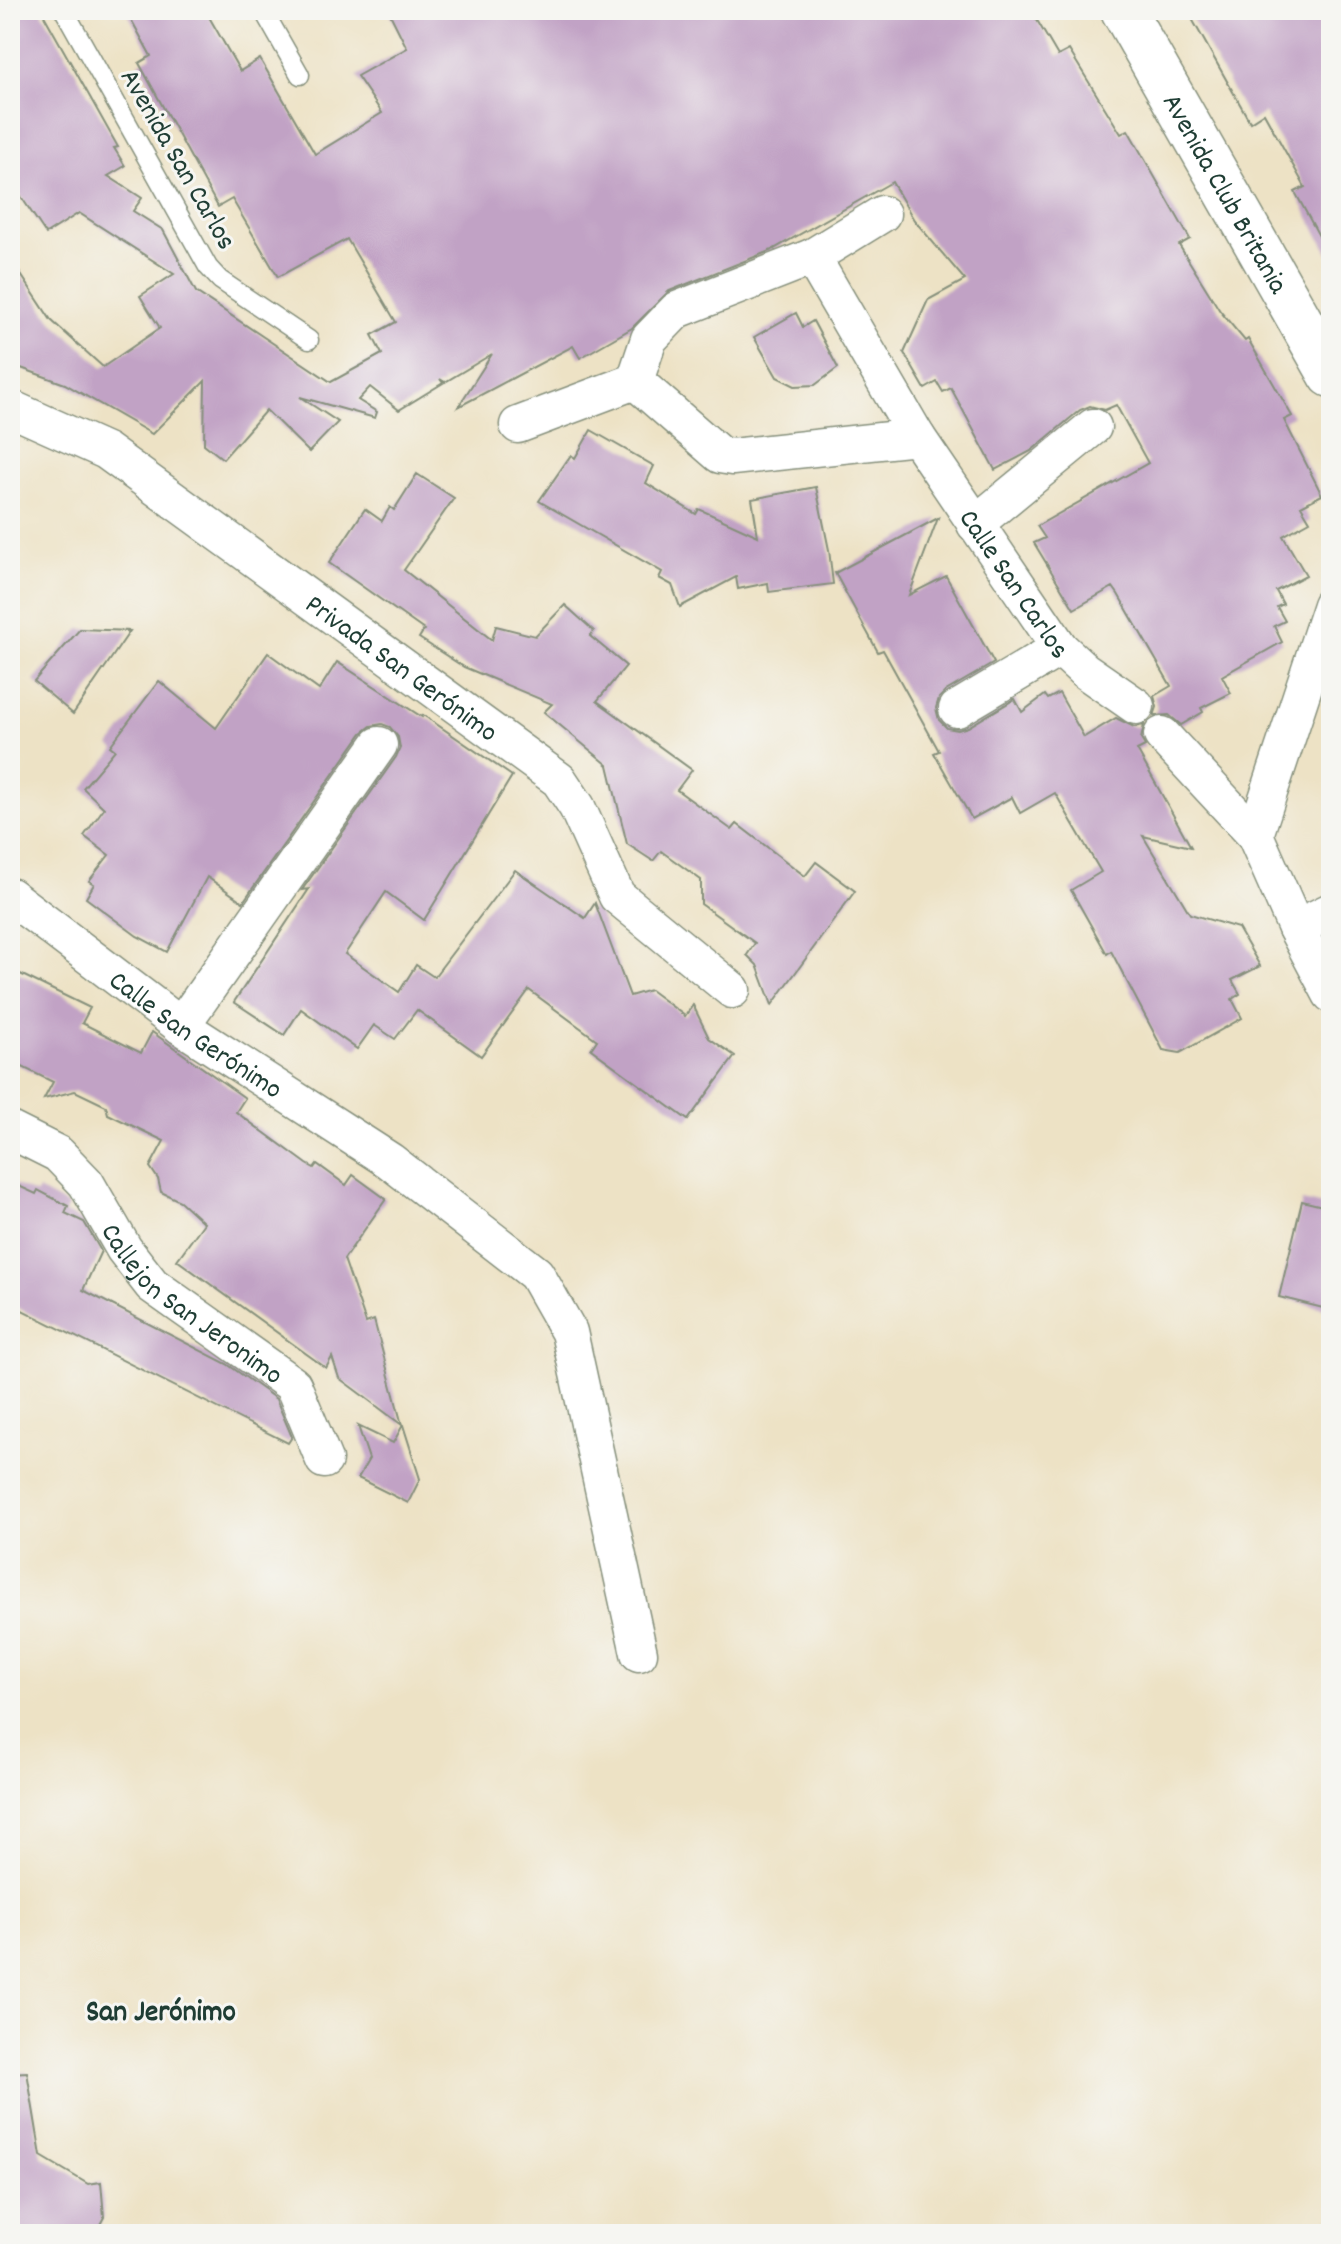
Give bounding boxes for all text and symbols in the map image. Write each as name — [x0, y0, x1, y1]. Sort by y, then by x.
street label: Avenida San Carlos — [108, 63, 244, 258]
street label: Avenida Club Britania — [1150, 87, 1296, 303]
street label: Calle San Carlos — [947, 503, 1075, 671]
street label: Privada San Gerónimo — [295, 587, 505, 754]
street label: Calle San Gerónimo — [99, 963, 289, 1111]
street label: Callejon San Jeronimo — [88, 1217, 290, 1397]
district label: San Jerónimo — [86, 1993, 236, 2036]

